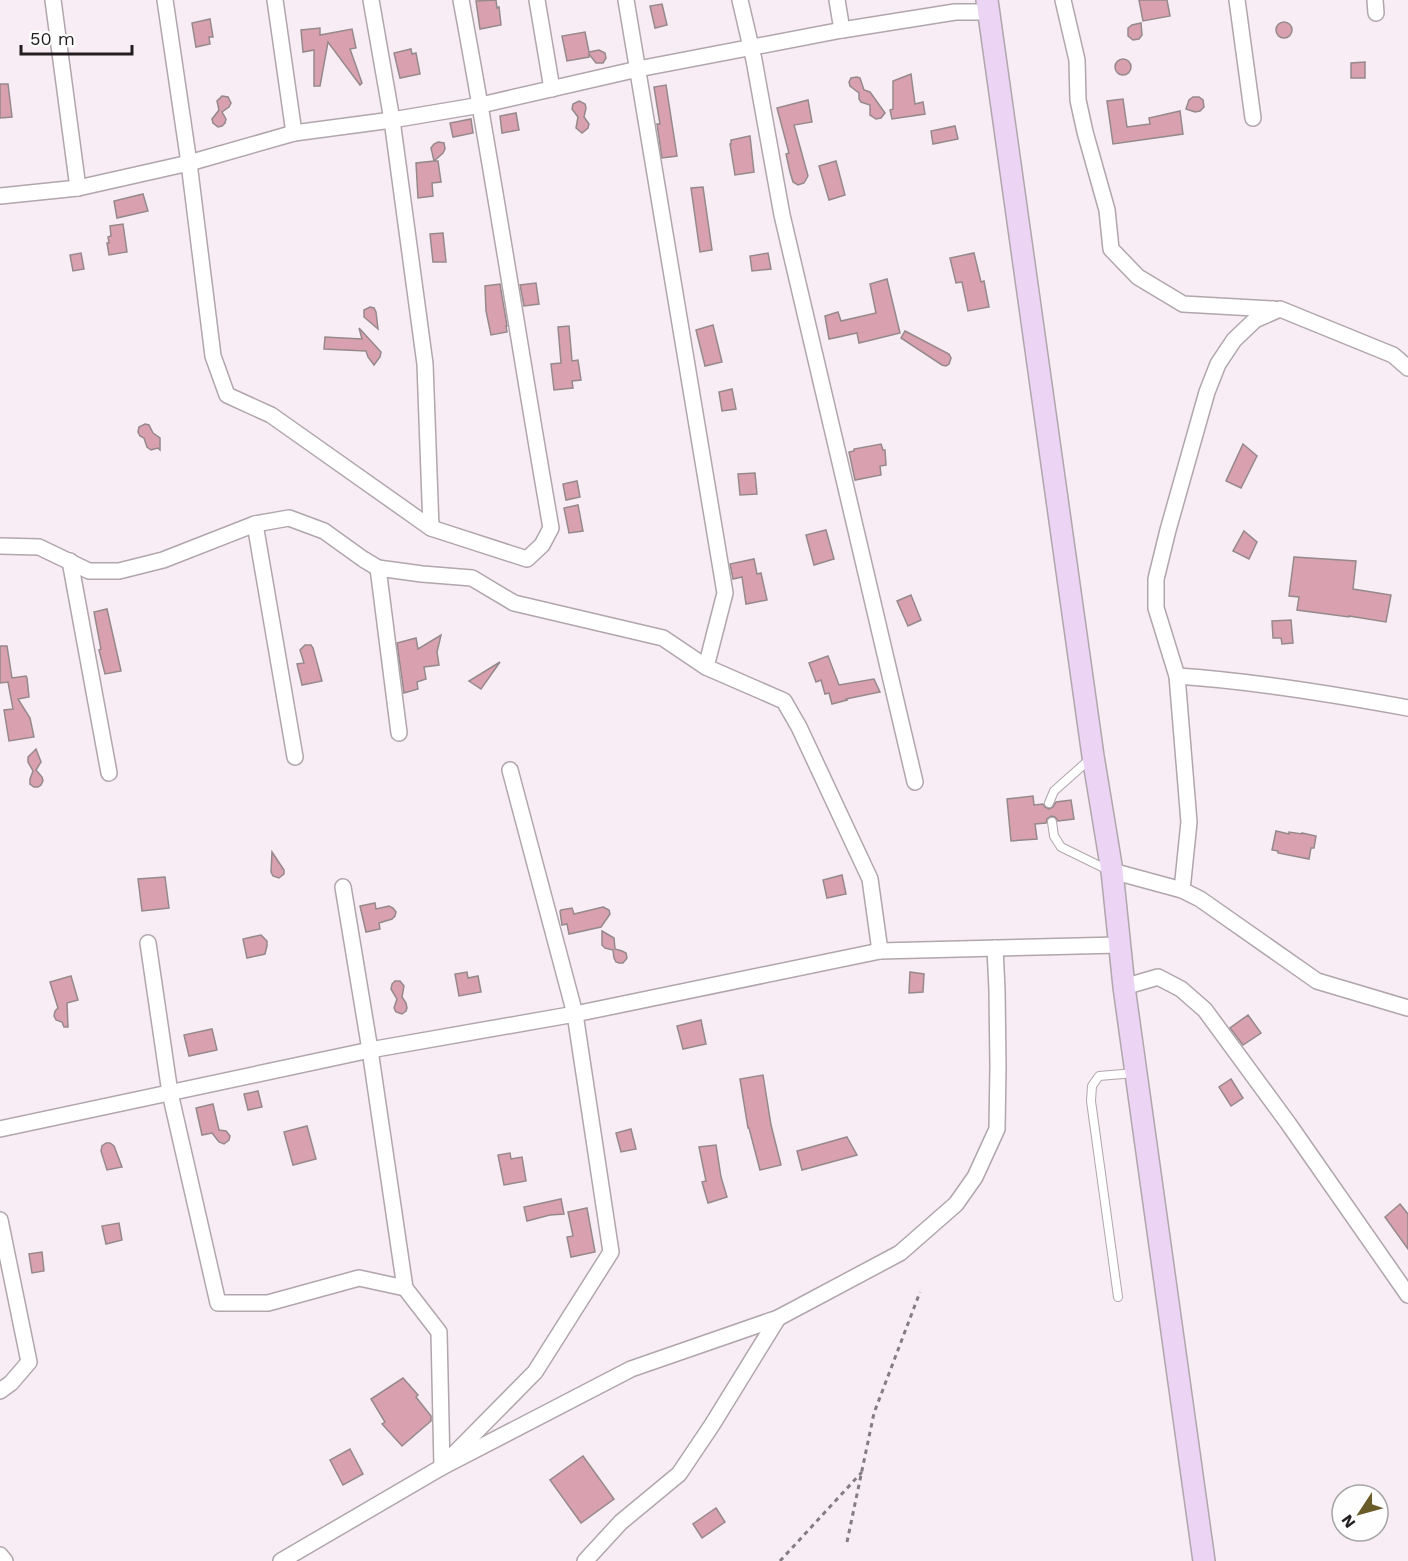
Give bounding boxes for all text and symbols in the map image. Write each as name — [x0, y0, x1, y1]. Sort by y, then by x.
scale bar — [21, 18, 132, 56]
text: 50 m — [30, 28, 75, 49]
north arrow — [1330, 1483, 1390, 1543]
text: N — [1337, 1511, 1359, 1532]

